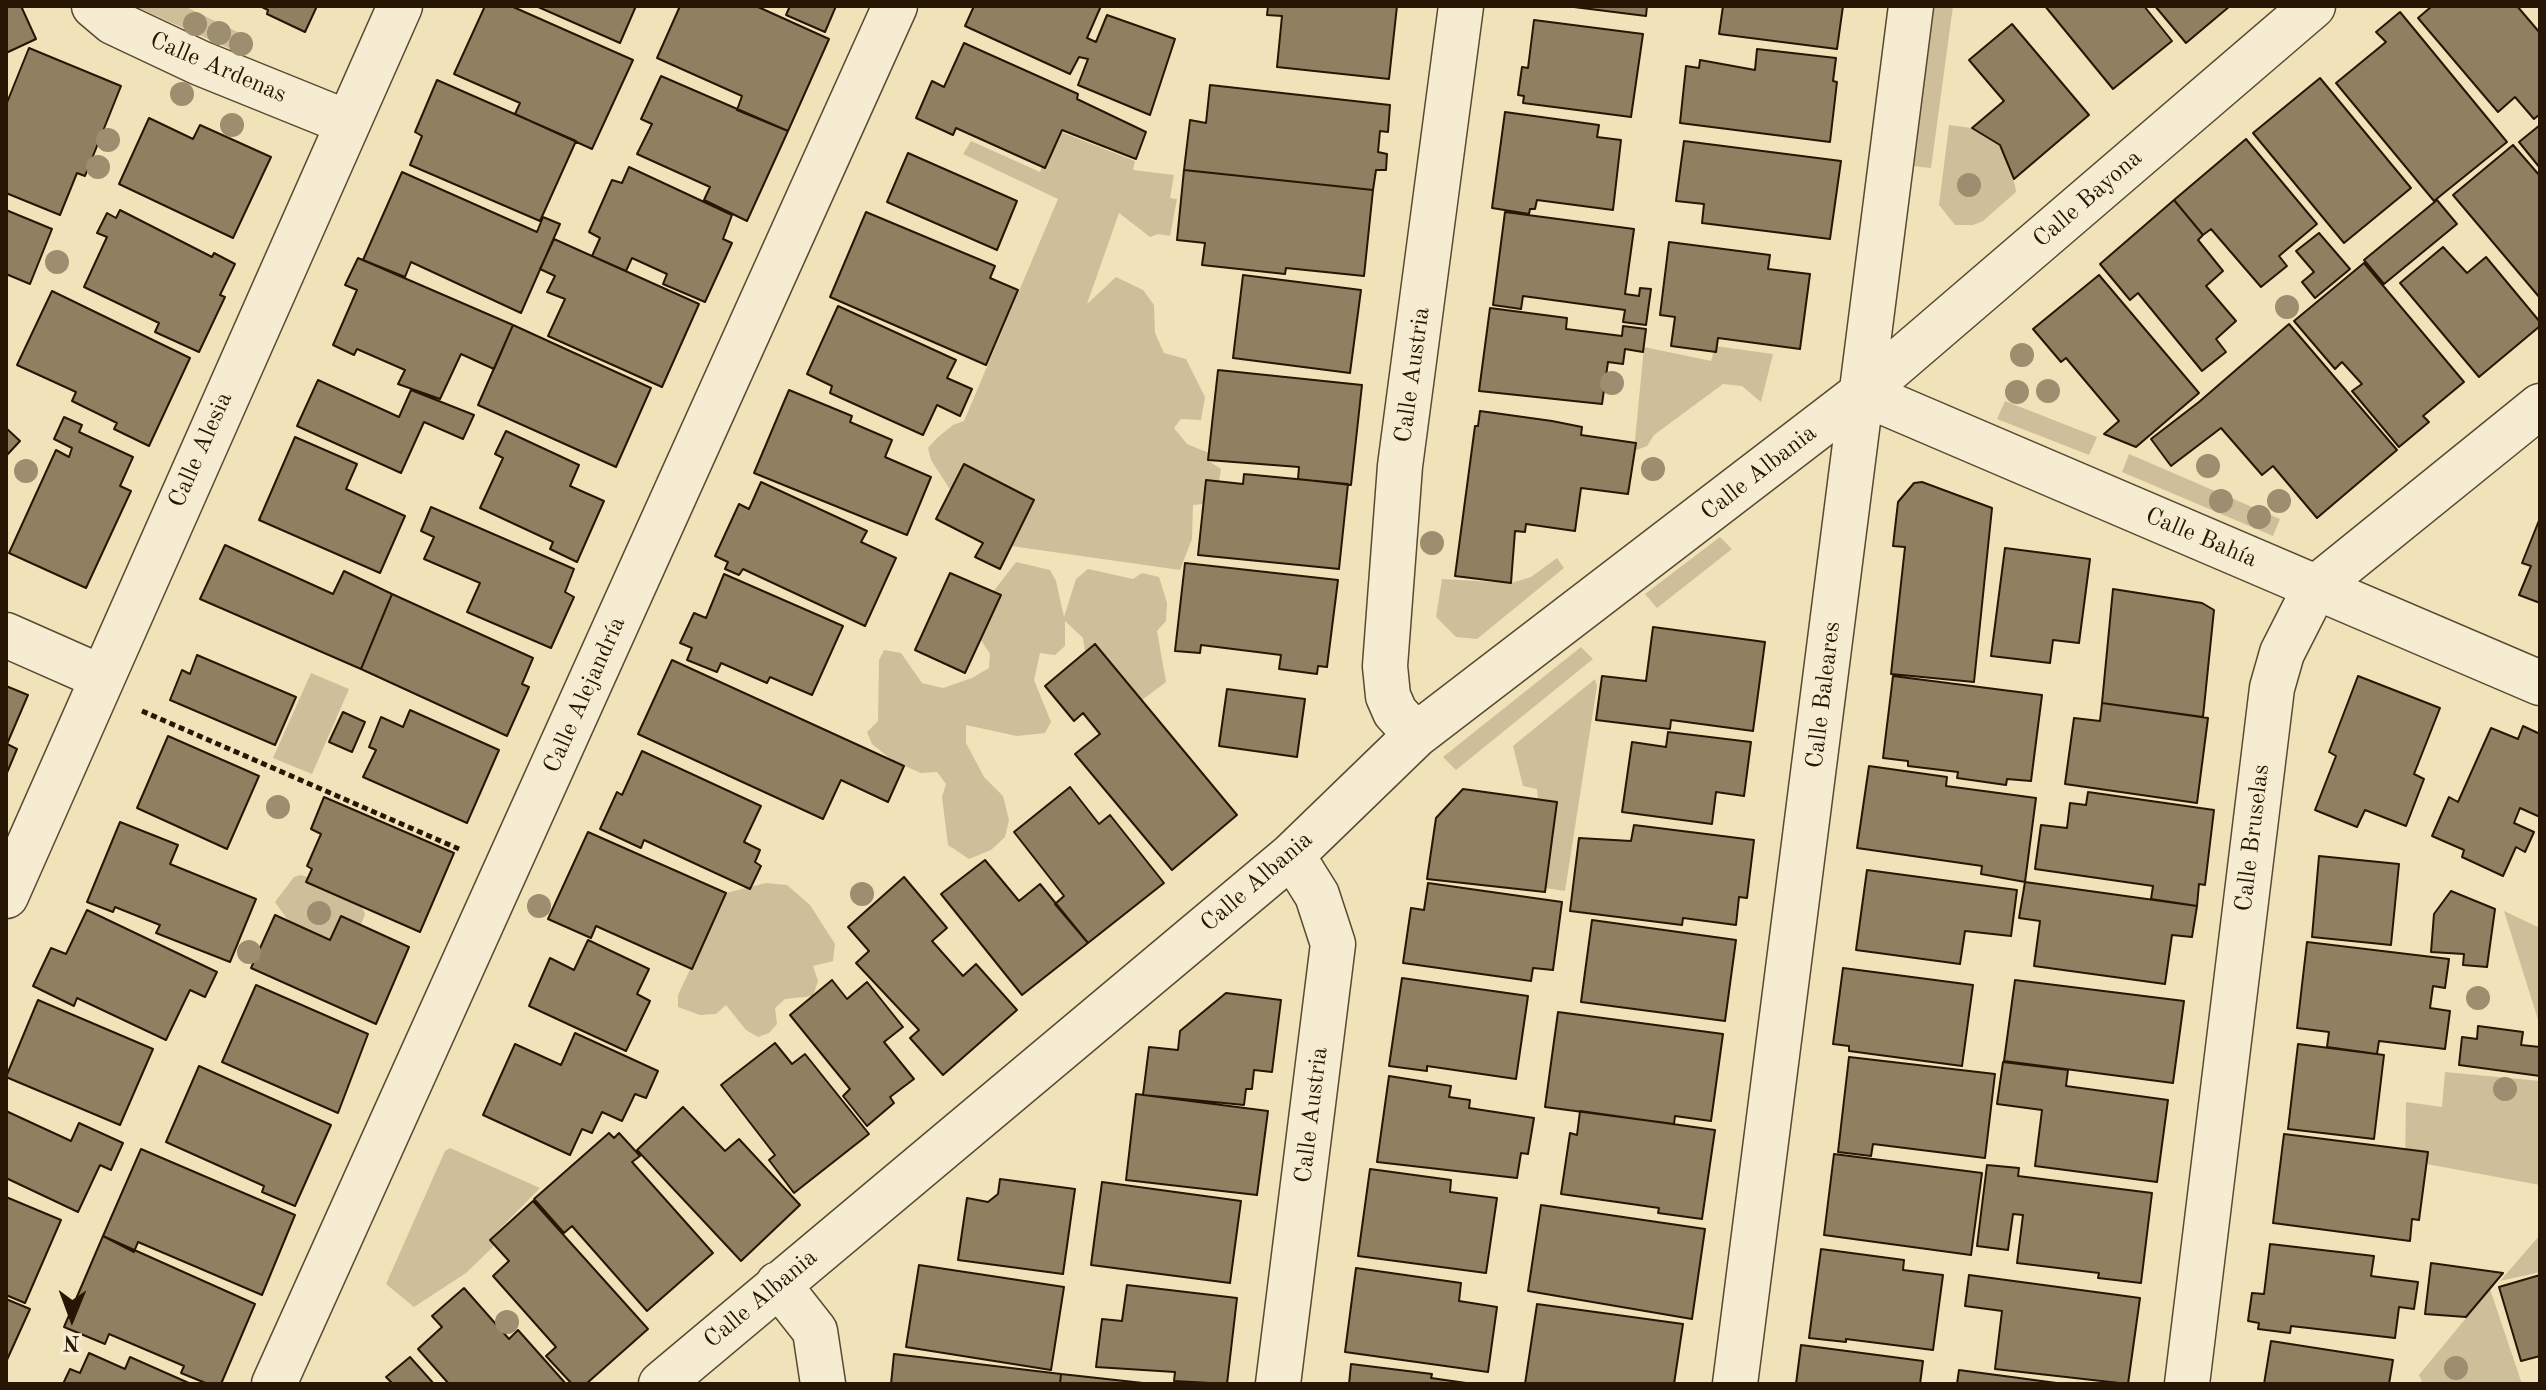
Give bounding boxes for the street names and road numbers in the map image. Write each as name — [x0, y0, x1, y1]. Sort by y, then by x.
street label: Calle Ardenas — [145, 26, 291, 110]
street label: Calle Bayona — [2028, 144, 2148, 254]
street label: Calle Austria — [1389, 305, 1437, 445]
street label: Calle Alesia — [163, 388, 239, 512]
street label: Calle Albania — [1695, 419, 1823, 527]
street label: Calle Bahía — [2141, 502, 2261, 574]
street label: Calle Alejandría — [538, 613, 632, 777]
street label: Calle Baleares — [1801, 620, 1847, 770]
street label: Calle Bruselas — [2230, 763, 2276, 913]
street label: Calle Albania — [1195, 826, 1319, 938]
street label: Calle Austria — [1289, 1045, 1335, 1185]
street label: Calle Albania — [699, 1243, 823, 1355]

